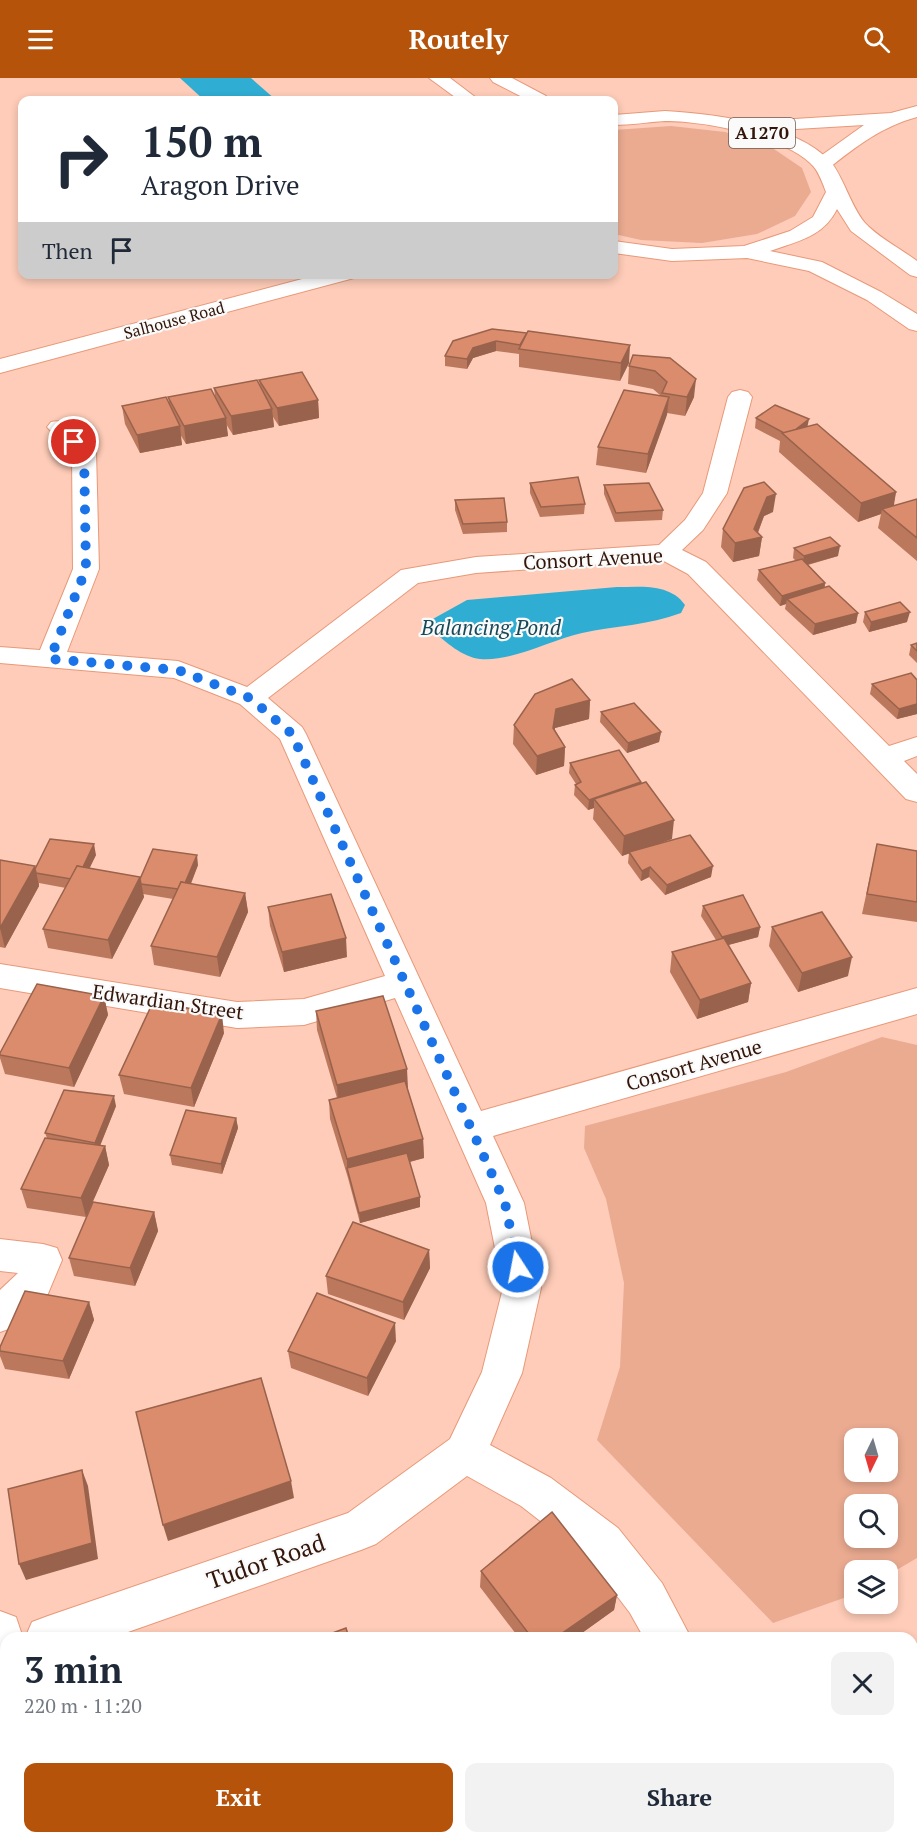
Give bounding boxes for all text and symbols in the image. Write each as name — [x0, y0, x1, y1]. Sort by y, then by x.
text: Routely — [409, 21, 508, 57]
icon: menu — [24, 23, 57, 56]
icon: search — [860, 23, 893, 56]
text: 150 m — [141, 113, 262, 169]
road number: A1270 — [729, 118, 795, 148]
icon: right — [42, 120, 120, 198]
text: Aragon Drive — [141, 167, 300, 203]
icon: arrive — [105, 234, 138, 267]
text: Then — [42, 236, 93, 265]
street label: Salhouse Road — [121, 296, 227, 344]
pin — [48, 416, 99, 467]
icon: arrive — [57, 425, 90, 458]
street label: Consort Avenue — [522, 541, 664, 576]
water label: Balancing Pond — [420, 613, 562, 641]
street label: Edwardian Street — [91, 978, 246, 1026]
street label: Consort Avenue — [623, 1032, 765, 1097]
position arrow — [486, 1235, 550, 1299]
north arrow — [844, 1428, 898, 1482]
map controls — [844, 1428, 898, 1614]
button: search — [844, 1494, 898, 1548]
street label: Tudor Road — [202, 1526, 329, 1596]
button: layers — [844, 1560, 898, 1614]
text: 3 min — [24, 1646, 122, 1693]
button: close — [831, 1652, 894, 1715]
text: 220 m · 11:20 — [24, 1692, 142, 1719]
button: Exit — [24, 1763, 453, 1832]
button: Share — [465, 1763, 894, 1832]

